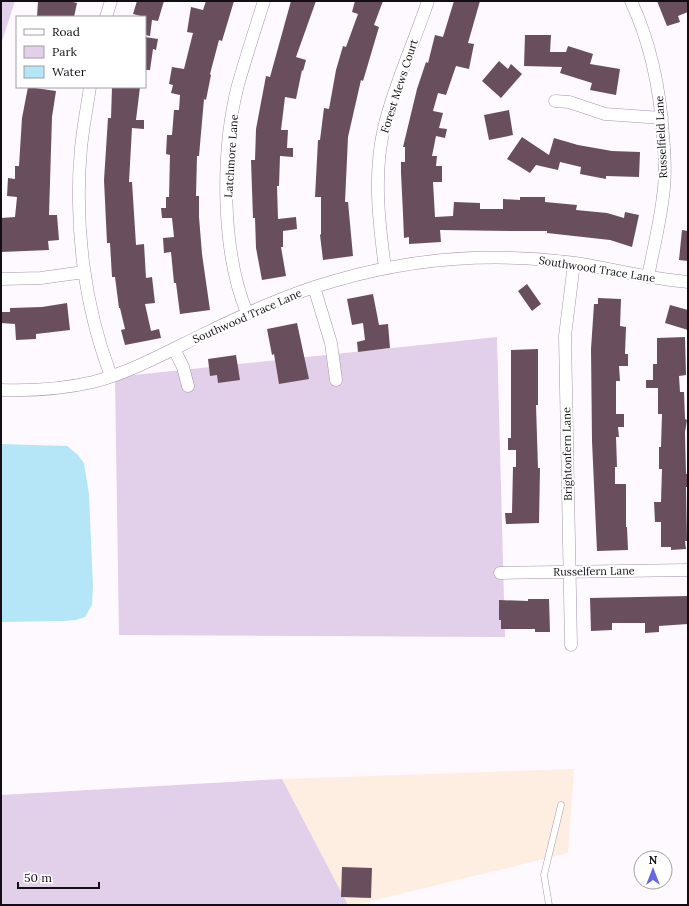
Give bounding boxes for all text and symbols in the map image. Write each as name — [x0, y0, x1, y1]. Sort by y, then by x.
legend — [16, 16, 146, 88]
text: Road — [52, 24, 80, 39]
street label: Forest Mews Court — [377, 37, 421, 135]
text: Park — [52, 44, 78, 59]
text: Water — [52, 64, 87, 79]
street label: Russelfield Lane — [652, 95, 670, 179]
street label: Latchmore Lane — [221, 114, 241, 198]
street label: Southwood Trace Lane — [538, 253, 656, 285]
street label: Southwood Trace Lane — [190, 286, 304, 346]
street label: Brightonfern Lane — [559, 407, 575, 501]
street label: Russelfern Lane — [553, 563, 635, 579]
north arrow — [633, 850, 673, 890]
text: N — [649, 853, 658, 867]
scale bar — [18, 864, 99, 890]
text: 50 m — [24, 870, 52, 885]

